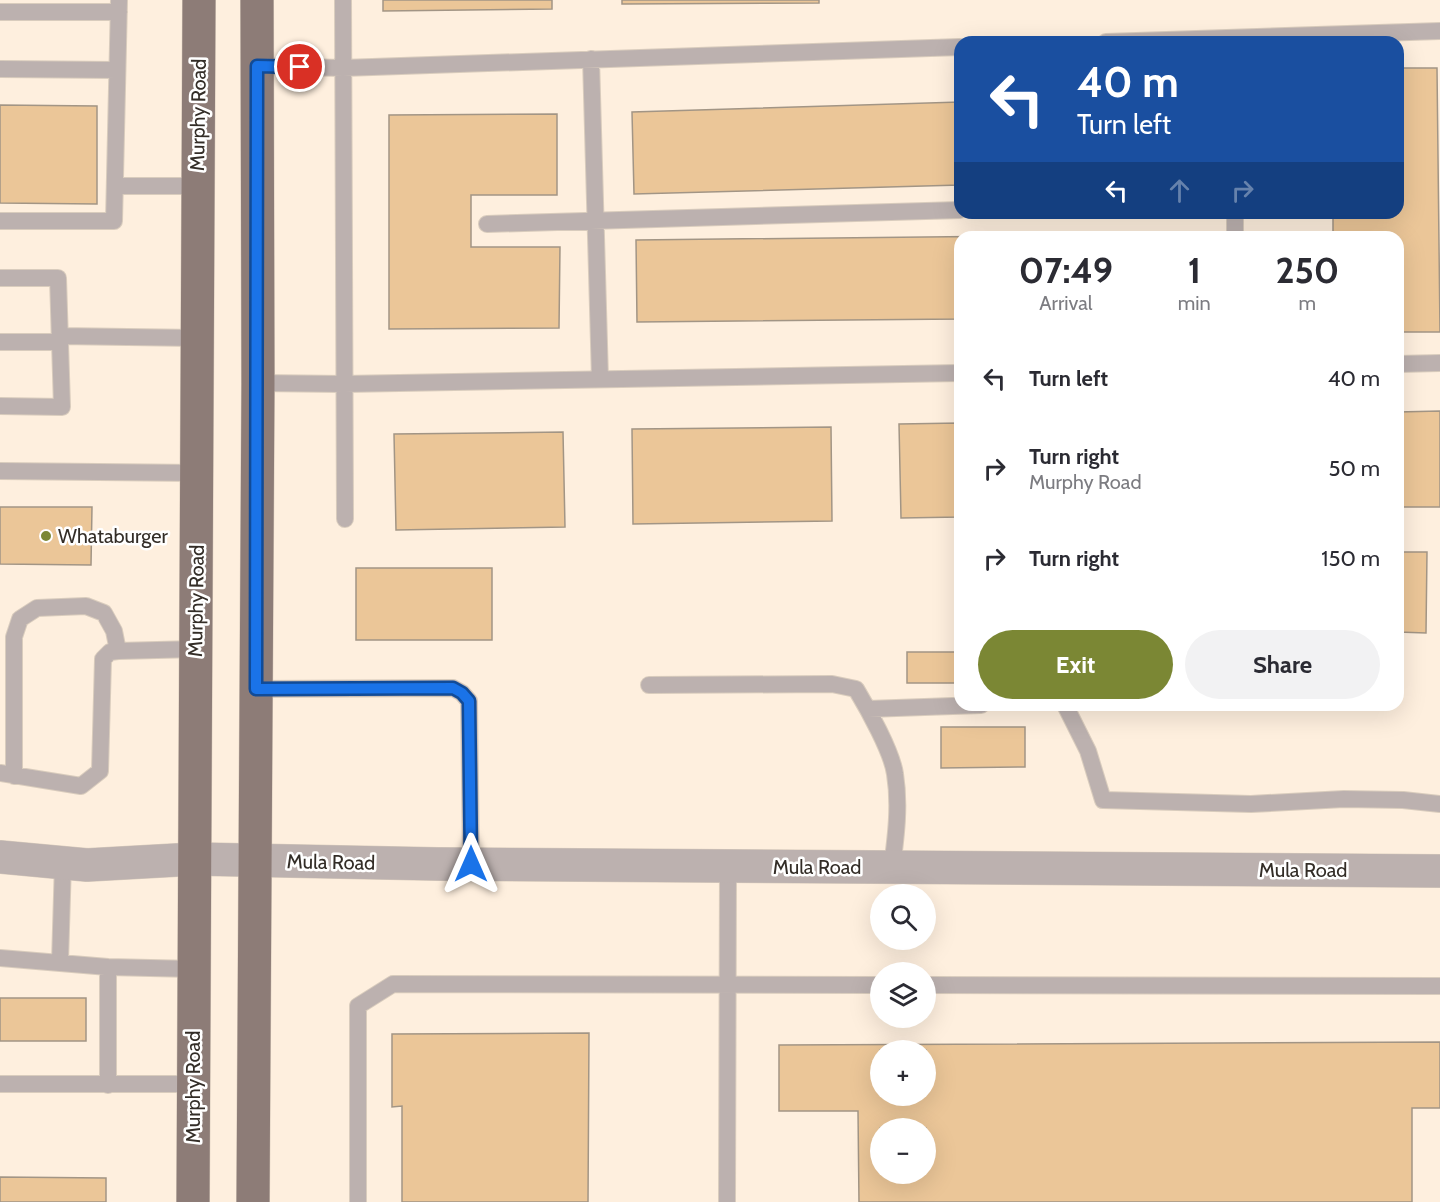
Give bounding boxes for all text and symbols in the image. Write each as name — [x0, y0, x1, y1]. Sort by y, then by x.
pin — [274, 41, 325, 92]
icon: arrive — [283, 50, 316, 83]
text: 40 m — [1077, 56, 1179, 108]
street label: Murphy Road — [185, 59, 211, 171]
icon: left — [978, 60, 1056, 138]
text: Turn left — [1077, 108, 1171, 141]
icon: left — [1100, 174, 1133, 207]
icon: ahead — [1163, 174, 1196, 207]
icon: right — [1226, 174, 1259, 207]
text: 07:49 — [1019, 248, 1113, 292]
text: 1 — [1188, 248, 1201, 292]
text: 250 — [1275, 248, 1339, 292]
text: Arrival — [1039, 291, 1093, 315]
text: min — [1178, 291, 1211, 315]
text: m — [1299, 291, 1316, 315]
icon: left — [978, 362, 1011, 395]
text: Turn left — [1029, 365, 1108, 392]
text: 40 m — [1328, 365, 1380, 392]
text: Turn right — [1029, 443, 1119, 470]
icon: right — [978, 452, 1011, 485]
text: 50 m — [1328, 455, 1380, 482]
text: Murphy Road — [1029, 470, 1141, 494]
place label: Whataburger — [58, 524, 168, 548]
marker: Whataburger — [39, 529, 53, 543]
icon: right — [978, 542, 1011, 575]
street label: Murphy Road — [183, 545, 209, 657]
text: Turn right — [1029, 545, 1119, 572]
text: 150 m — [1321, 545, 1380, 572]
button: Exit — [978, 630, 1173, 699]
button: Share — [1185, 630, 1380, 699]
position arrow — [439, 832, 503, 896]
street label: Mula Road — [286, 849, 376, 875]
street label: Mula Road — [773, 855, 861, 879]
street label: Mula Road — [1259, 858, 1347, 882]
map controls — [870, 884, 936, 1184]
button: search — [870, 884, 936, 950]
button: layers — [870, 962, 936, 1028]
street label: Murphy Road — [181, 1031, 205, 1143]
button: + — [870, 1040, 936, 1106]
button: − — [870, 1118, 936, 1184]

